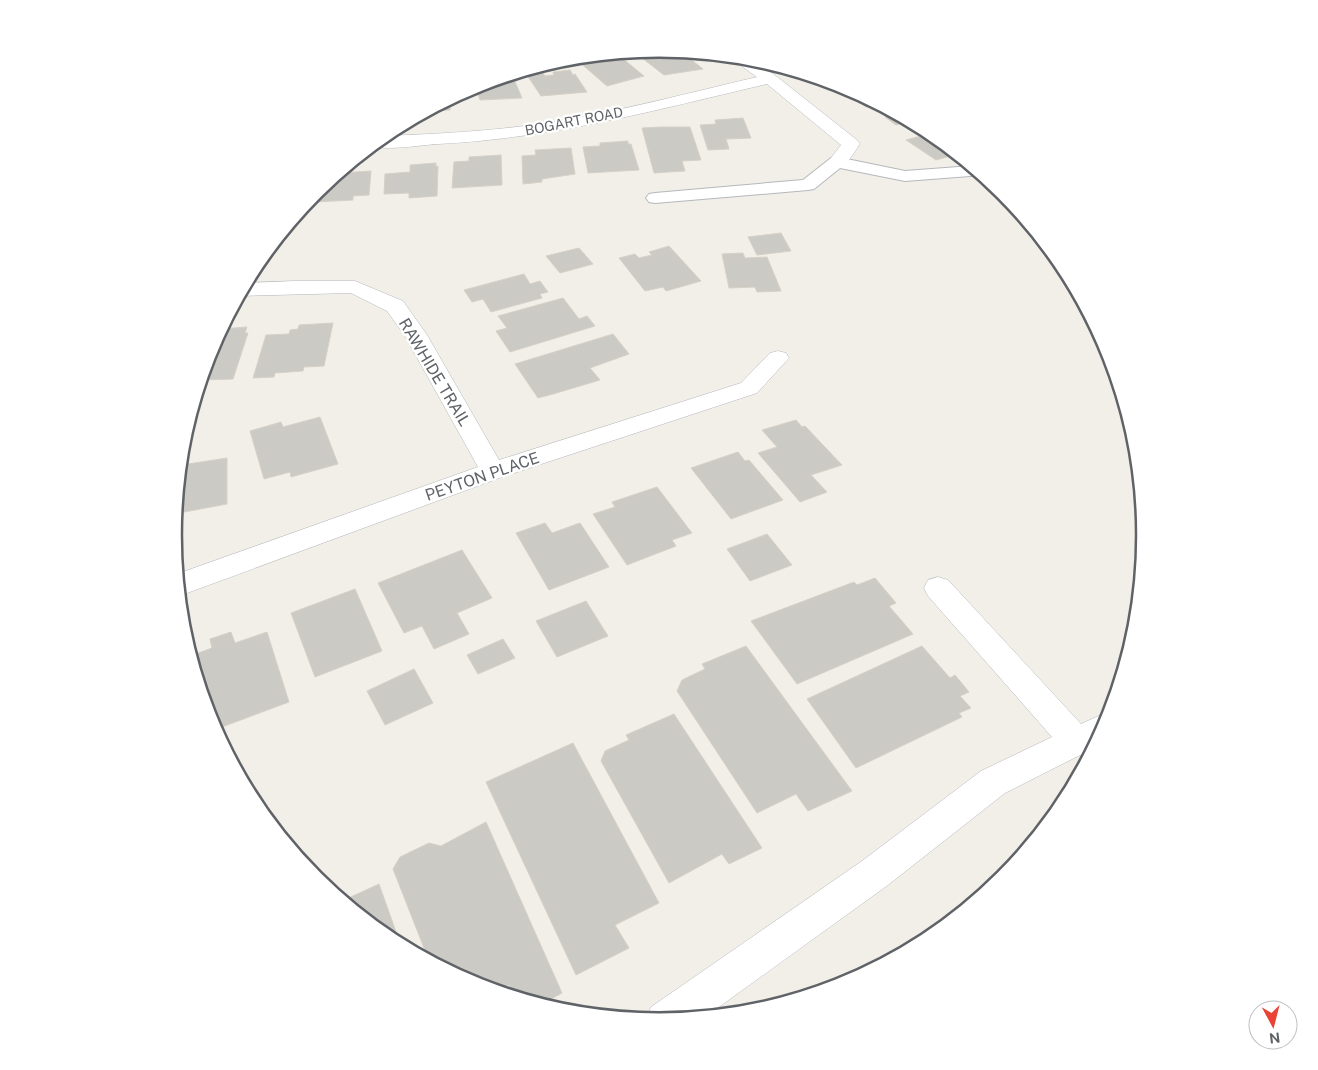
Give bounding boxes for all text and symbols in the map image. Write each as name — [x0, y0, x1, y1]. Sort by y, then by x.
street label: BOGART ROAD — [524, 104, 624, 138]
street label: RAWHIDE TRAIL — [395, 315, 474, 430]
street label: PEYTON PLACE — [423, 448, 542, 505]
north arrow — [1248, 1000, 1298, 1050]
text: N — [1268, 1029, 1281, 1047]

